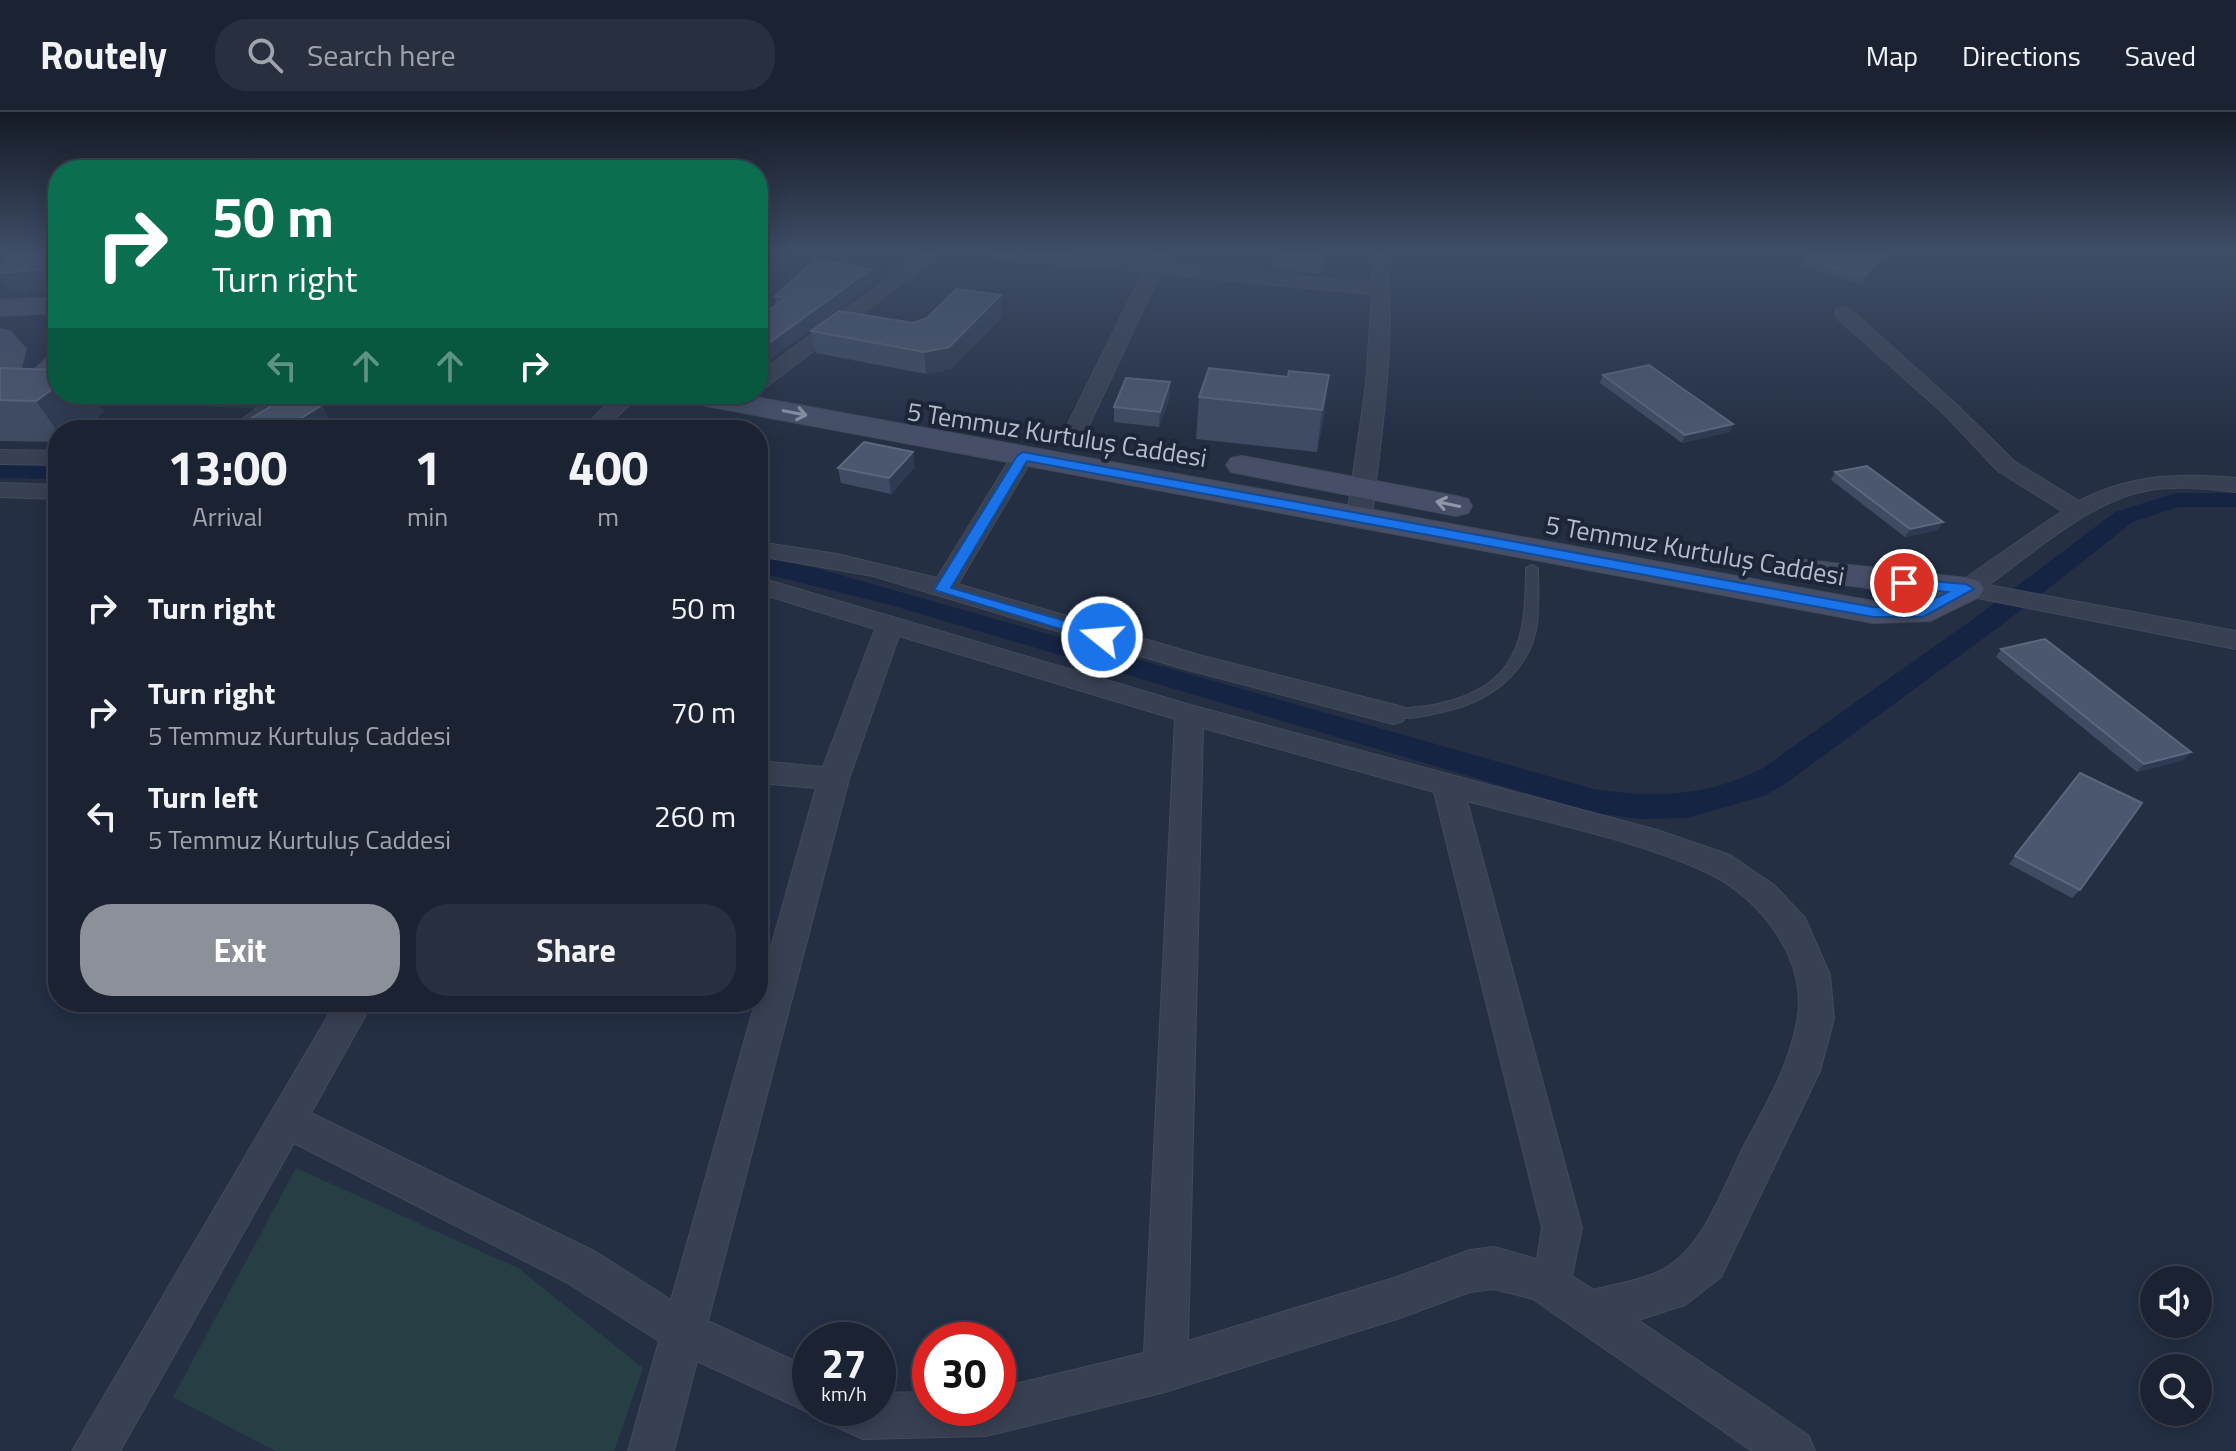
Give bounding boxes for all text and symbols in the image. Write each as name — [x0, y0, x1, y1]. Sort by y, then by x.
search box — [215, 19, 775, 91]
text: Routely — [40, 26, 167, 84]
text: Search here — [307, 32, 456, 78]
icon: search — [243, 33, 287, 77]
text: Map — [1866, 34, 1918, 77]
text: Directions — [1962, 34, 2081, 77]
text: Saved — [2125, 34, 2196, 77]
text: 50 m — [212, 174, 334, 259]
icon: right — [80, 192, 184, 296]
text: Turn right — [212, 251, 357, 306]
icon: left — [260, 344, 304, 388]
icon: ahead — [344, 344, 388, 388]
icon: ahead — [428, 344, 472, 388]
icon: right — [512, 344, 556, 388]
street label: 5 Temmuz Kurtuluş Caddesi — [904, 391, 1210, 477]
one-way arrow — [781, 407, 807, 422]
text: 13:00 — [168, 431, 287, 504]
text: 1 — [414, 431, 441, 504]
text: 400 — [568, 431, 648, 504]
one-way arrow — [1435, 496, 1461, 511]
text: Arrival — [192, 497, 263, 536]
text: min — [407, 497, 448, 536]
text: m — [597, 497, 619, 536]
street label: 5 Temmuz Kurtuluş Caddesi — [1542, 504, 1848, 596]
pin — [1870, 549, 1938, 617]
icon: arrive — [1882, 561, 1926, 605]
text: Turn right — [148, 585, 276, 631]
text: 50 m — [671, 585, 736, 631]
icon: right — [80, 586, 124, 630]
position arrow — [1060, 595, 1144, 679]
text: Turn right — [148, 670, 276, 716]
text: 70 m — [671, 689, 736, 735]
icon: right — [80, 690, 124, 734]
text: 5 Temmuz Kurtuluş Caddesi — [148, 716, 451, 755]
text: Turn left — [148, 774, 258, 820]
text: 260 m — [654, 793, 736, 839]
icon: left — [80, 794, 124, 838]
text: 5 Temmuz Kurtuluş Caddesi — [148, 820, 451, 859]
button: Exit — [80, 904, 400, 996]
button: Share — [416, 904, 736, 996]
map controls — [2140, 1266, 2212, 1426]
button: sound — [2140, 1266, 2212, 1338]
speed limit sign: 30 — [912, 1322, 1016, 1426]
text: 27 — [822, 1333, 866, 1394]
button: search — [2140, 1354, 2212, 1426]
text: km/h — [821, 1378, 867, 1409]

